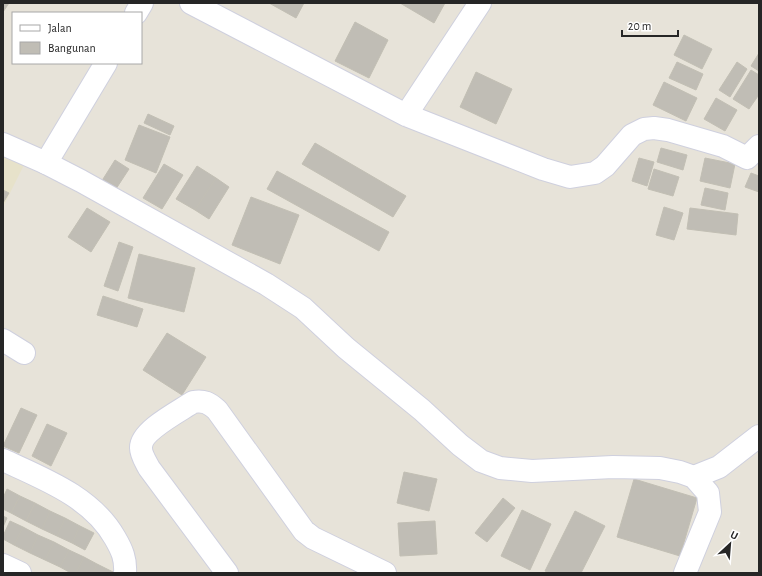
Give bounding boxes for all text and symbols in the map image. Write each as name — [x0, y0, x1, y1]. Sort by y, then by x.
legend — [12, 12, 142, 64]
scale bar — [622, 12, 678, 38]
text: 20 m — [628, 20, 651, 32]
text: Jalan — [48, 22, 72, 34]
text: Bangunan — [48, 42, 96, 54]
north arrow — [710, 524, 750, 564]
text: U — [729, 529, 740, 542]

